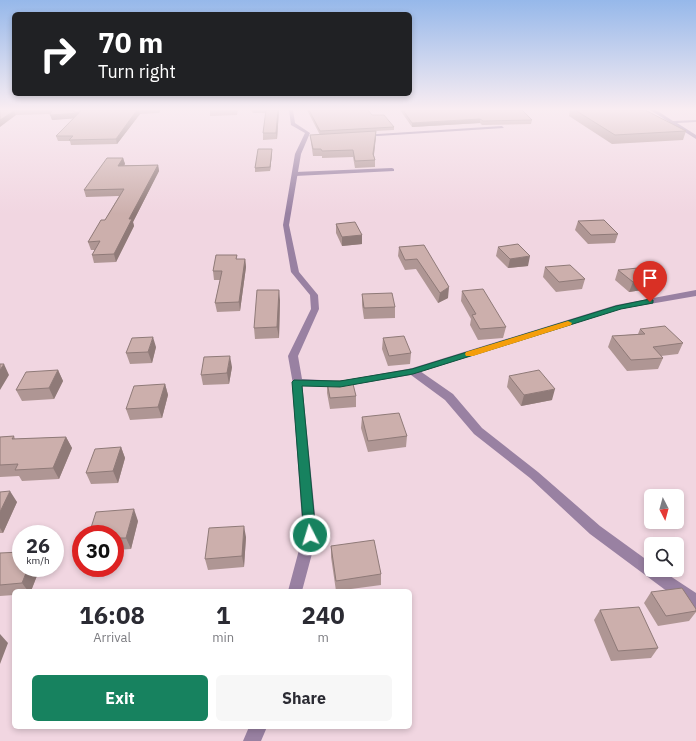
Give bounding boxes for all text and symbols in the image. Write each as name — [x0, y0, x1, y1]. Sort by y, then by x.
text: 70 m — [98, 24, 163, 61]
icon: right — [32, 28, 84, 80]
text: Turn right — [98, 60, 176, 83]
pin — [633, 261, 667, 302]
icon: arrive — [639, 267, 661, 289]
north arrow — [644, 489, 684, 529]
map controls — [644, 489, 684, 577]
position arrow — [289, 514, 331, 556]
speed limit sign: 30 — [72, 525, 124, 577]
text: 26 — [26, 532, 50, 559]
button: search — [644, 537, 684, 577]
text: km/h — [26, 554, 50, 567]
text: 16:08 — [79, 599, 145, 631]
text: 1 — [216, 599, 230, 631]
text: 240 — [301, 599, 345, 631]
text: Arrival — [93, 629, 131, 646]
text: min — [212, 629, 234, 646]
text: m — [317, 629, 329, 646]
button: Exit — [32, 675, 208, 721]
button: Share — [216, 675, 392, 721]

